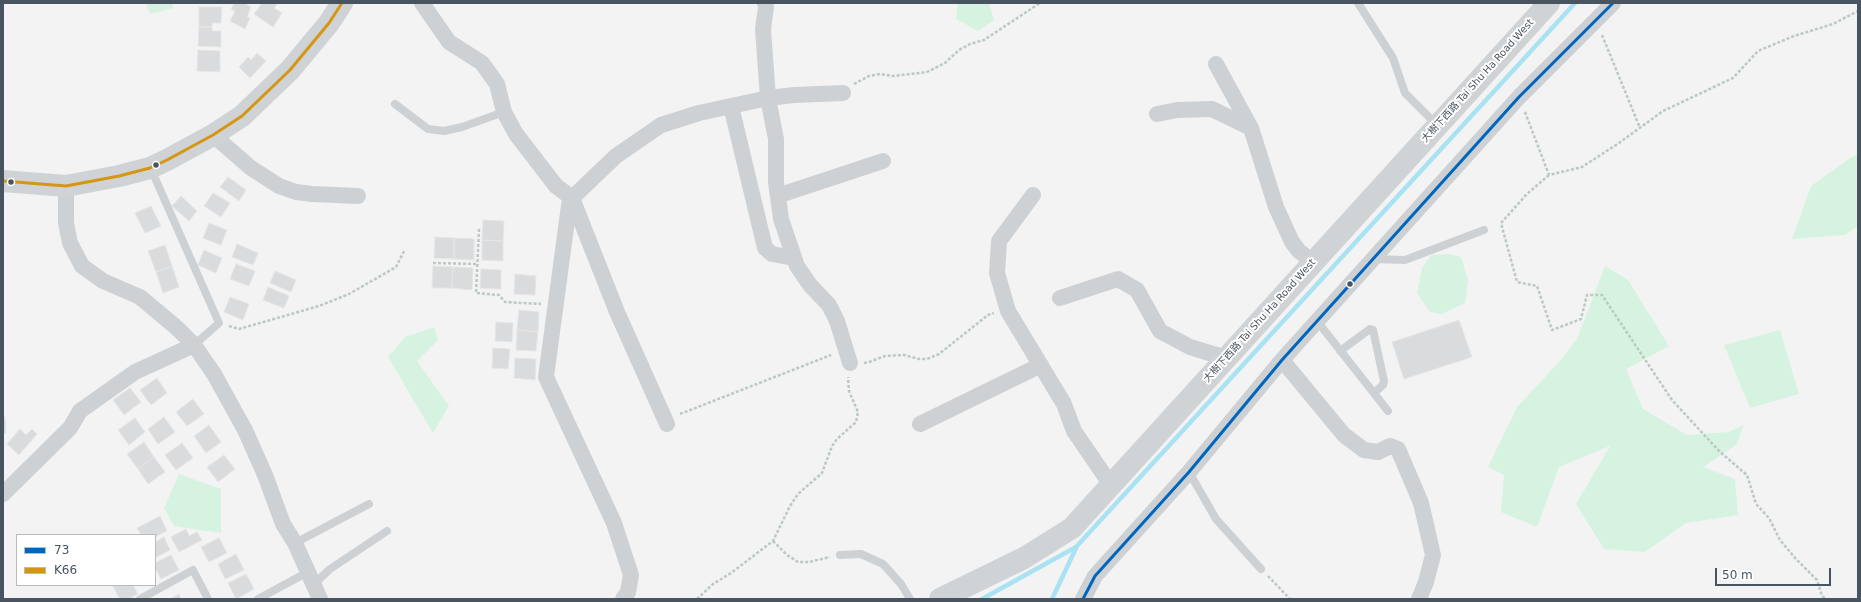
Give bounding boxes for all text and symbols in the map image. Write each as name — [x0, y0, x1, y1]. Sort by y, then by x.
street label: 大樹下西路 Tai Shu Ha Road West — [1419, 17, 1537, 145]
unlabelled marker — [151, 160, 161, 170]
unlabelled marker — [6, 177, 16, 187]
street label: 大樹下西路 Tai Shu Ha Road West — [1201, 257, 1319, 385]
unlabelled marker — [1345, 279, 1355, 289]
legend — [16, 534, 156, 586]
text: 73 — [54, 543, 69, 557]
scale bar — [1717, 560, 1833, 586]
text: K66 — [54, 563, 77, 577]
text: 50 m — [1722, 568, 1753, 582]

